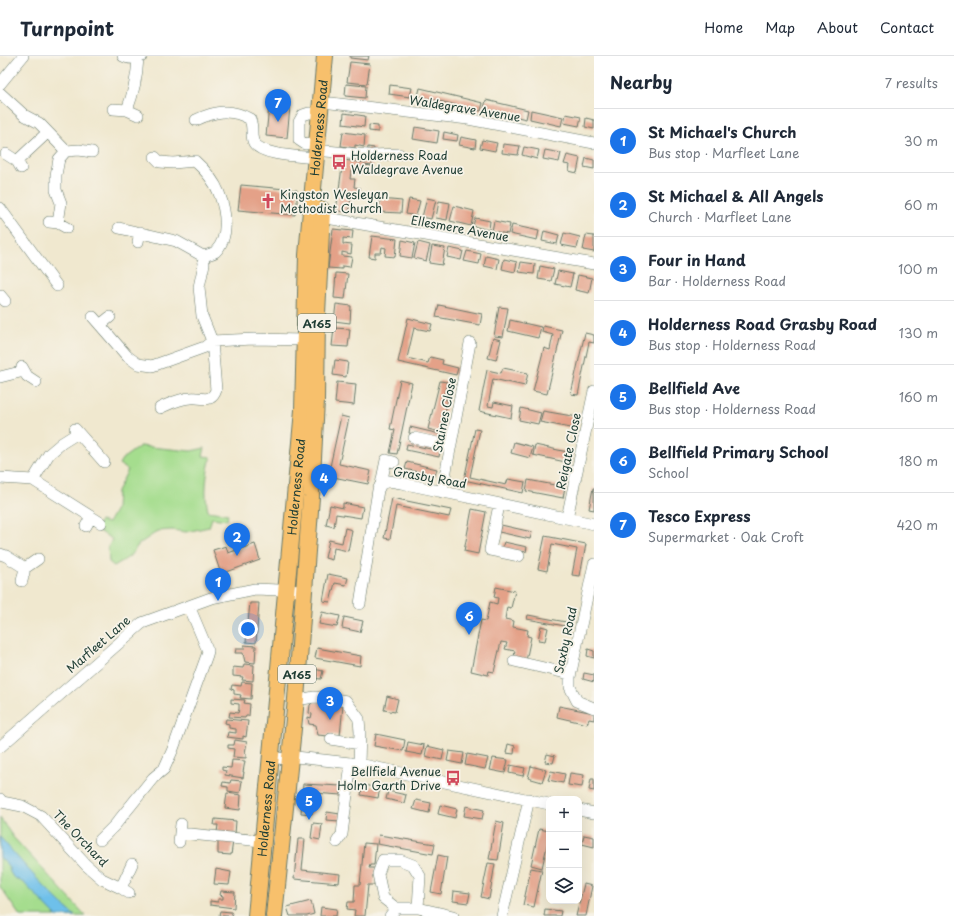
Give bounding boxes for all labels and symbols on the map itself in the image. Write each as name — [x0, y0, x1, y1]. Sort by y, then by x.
street label: Holderness Road — [305, 79, 332, 177]
pin: 7 — [265, 89, 291, 122]
street label: Waldegrave Avenue — [408, 90, 522, 126]
place label: Holderness Road Waldegrave Avenue — [351, 146, 464, 178]
bus stop icon: Holderness Road Waldegrave Avenue — [330, 153, 348, 171]
place label: Kingston Wesleyan Methodist Church — [280, 185, 389, 217]
church icon: Kingston Wesleyan Methodist Church — [259, 192, 277, 210]
street label: Ellesmere Avenue — [410, 211, 511, 246]
road number: A165 — [298, 314, 336, 332]
street label: Staines Close — [428, 376, 460, 454]
street label: Reigate Close — [551, 411, 585, 491]
street label: Holderness Road — [282, 438, 309, 536]
street label: Grasby Road — [392, 462, 468, 492]
pin: 4 — [311, 464, 337, 497]
pin: 2 — [224, 523, 250, 556]
pin: 1 — [205, 568, 231, 601]
pin: 6 — [456, 602, 482, 635]
street label: Saxby Road — [549, 605, 581, 675]
street label: Marfleet Lane — [62, 611, 134, 677]
your location — [238, 619, 258, 639]
road number: A165 — [278, 665, 316, 683]
pin: 3 — [317, 687, 343, 720]
street label: Holderness Road — [253, 759, 279, 857]
place label: Bellfield Avenue Holm Garth Drive — [337, 762, 441, 794]
bus stop icon: Bellfield Avenue Holm Garth Drive — [444, 769, 462, 787]
pin: 5 — [296, 787, 322, 820]
street label: The Orchard — [49, 806, 113, 871]

